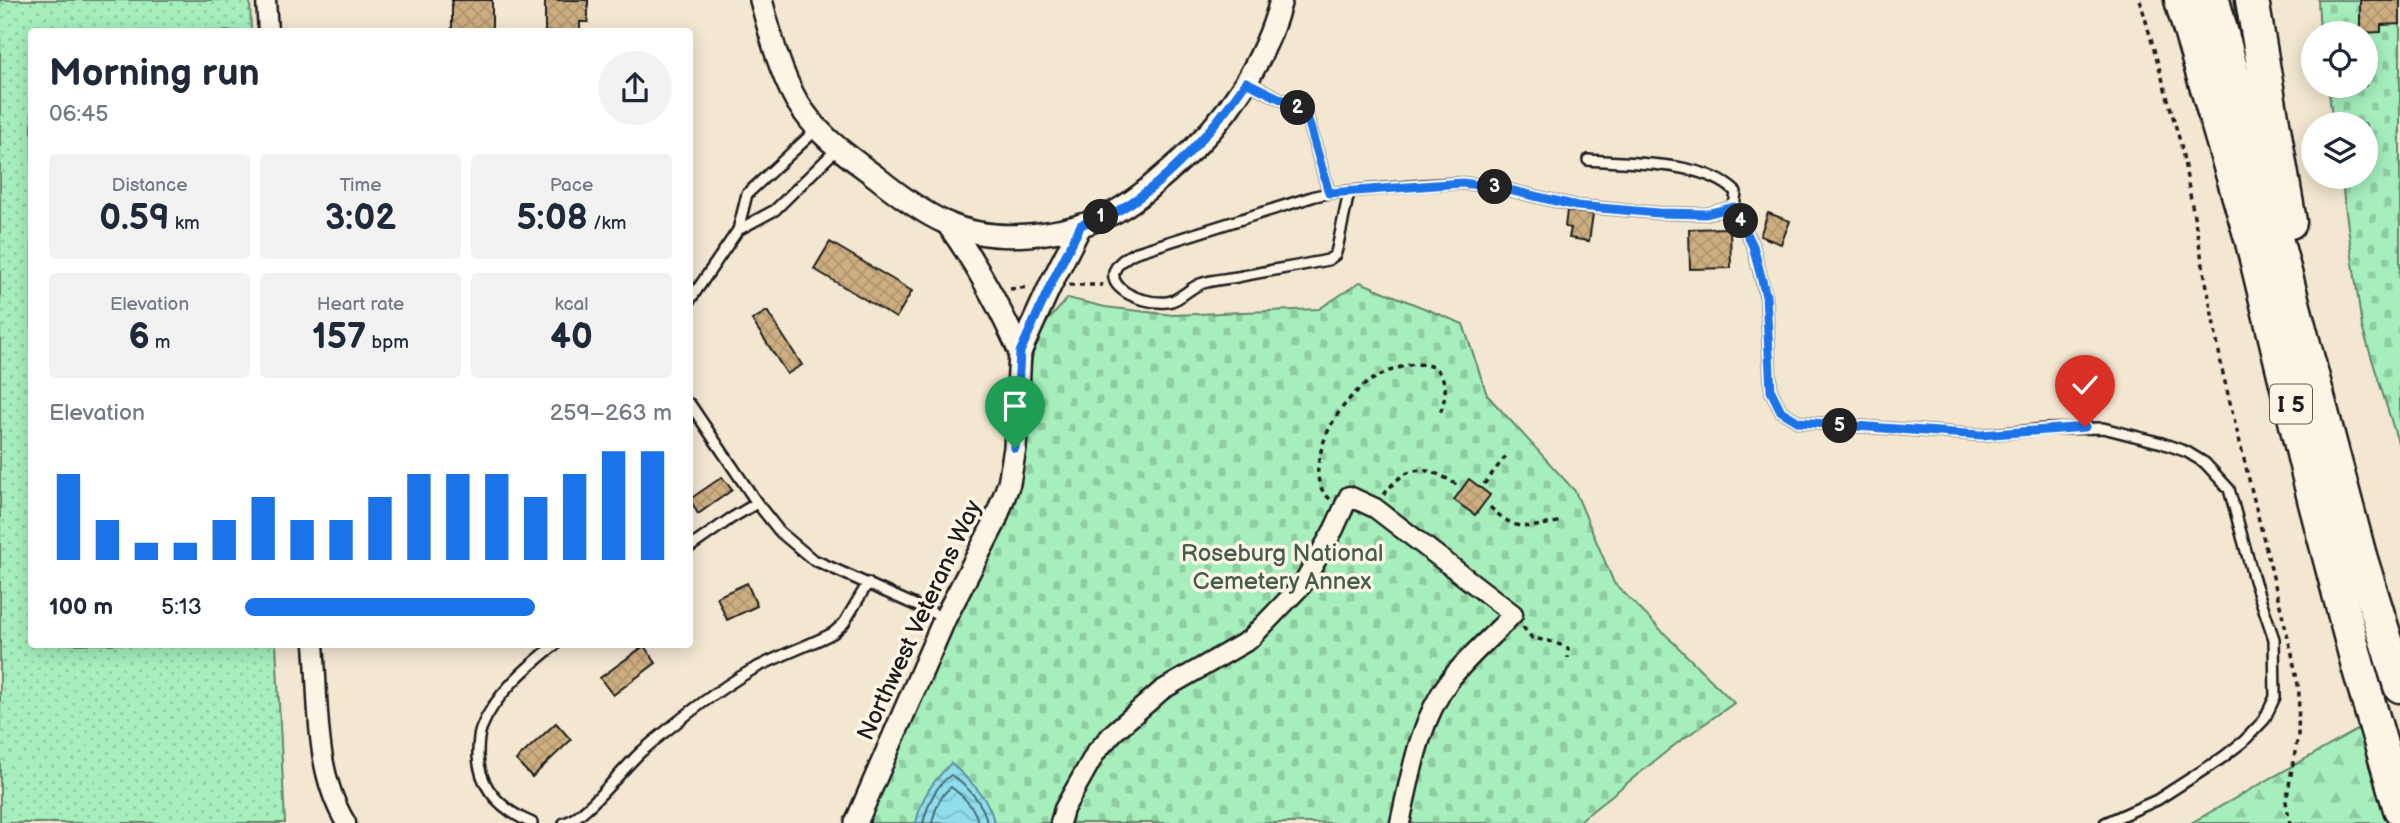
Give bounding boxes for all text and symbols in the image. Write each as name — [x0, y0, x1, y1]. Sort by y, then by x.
map controls — [2301, 21, 2378, 189]
button: locate — [2301, 21, 2378, 98]
text: Morning run — [49, 51, 260, 96]
button: share — [598, 51, 672, 125]
pin: 2 — [1280, 90, 1316, 126]
text: 2 — [1292, 96, 1303, 119]
text: 06:45 — [49, 100, 108, 128]
button: layers — [2301, 112, 2378, 189]
pin: 3 — [1478, 170, 1512, 204]
text: Distance — [112, 174, 187, 197]
text: Time — [339, 174, 382, 197]
text: Pace — [550, 174, 593, 197]
text: 3 — [1489, 175, 1500, 198]
text: 0.59 — [99, 197, 170, 240]
text: 3:02 — [325, 197, 396, 240]
text: 5:08 — [516, 197, 588, 240]
pin: 1 — [1084, 200, 1118, 234]
pin: 4 — [1724, 204, 1758, 238]
text: 1 — [1097, 205, 1105, 228]
text: 4 — [1735, 209, 1746, 232]
text: km — [170, 212, 200, 235]
text: /km — [588, 212, 627, 235]
text: Elevation — [110, 293, 189, 316]
text: Heart rate — [317, 293, 404, 316]
text: kcal — [554, 293, 589, 316]
text: 6 — [128, 316, 150, 359]
text: 157 — [312, 316, 366, 359]
text: 40 — [550, 316, 593, 359]
text: m — [150, 331, 171, 354]
text: bpm — [366, 331, 409, 354]
pin — [2055, 355, 2115, 427]
icon: check — [2066, 366, 2104, 404]
pin — [985, 376, 1045, 448]
road number: I 5 — [2270, 384, 2312, 424]
icon: arrive — [996, 387, 1034, 425]
text: Elevation — [49, 399, 145, 427]
text: 259–263 m — [550, 399, 672, 427]
pin: 5 — [1822, 408, 1857, 444]
text: 5 — [1834, 414, 1845, 437]
street label: Northwest Veterans Way — [851, 495, 988, 745]
park label: Roseburg National Cemetery Annex — [1181, 539, 1383, 596]
text: 100 m — [49, 593, 113, 621]
text: 5:13 — [161, 593, 202, 621]

